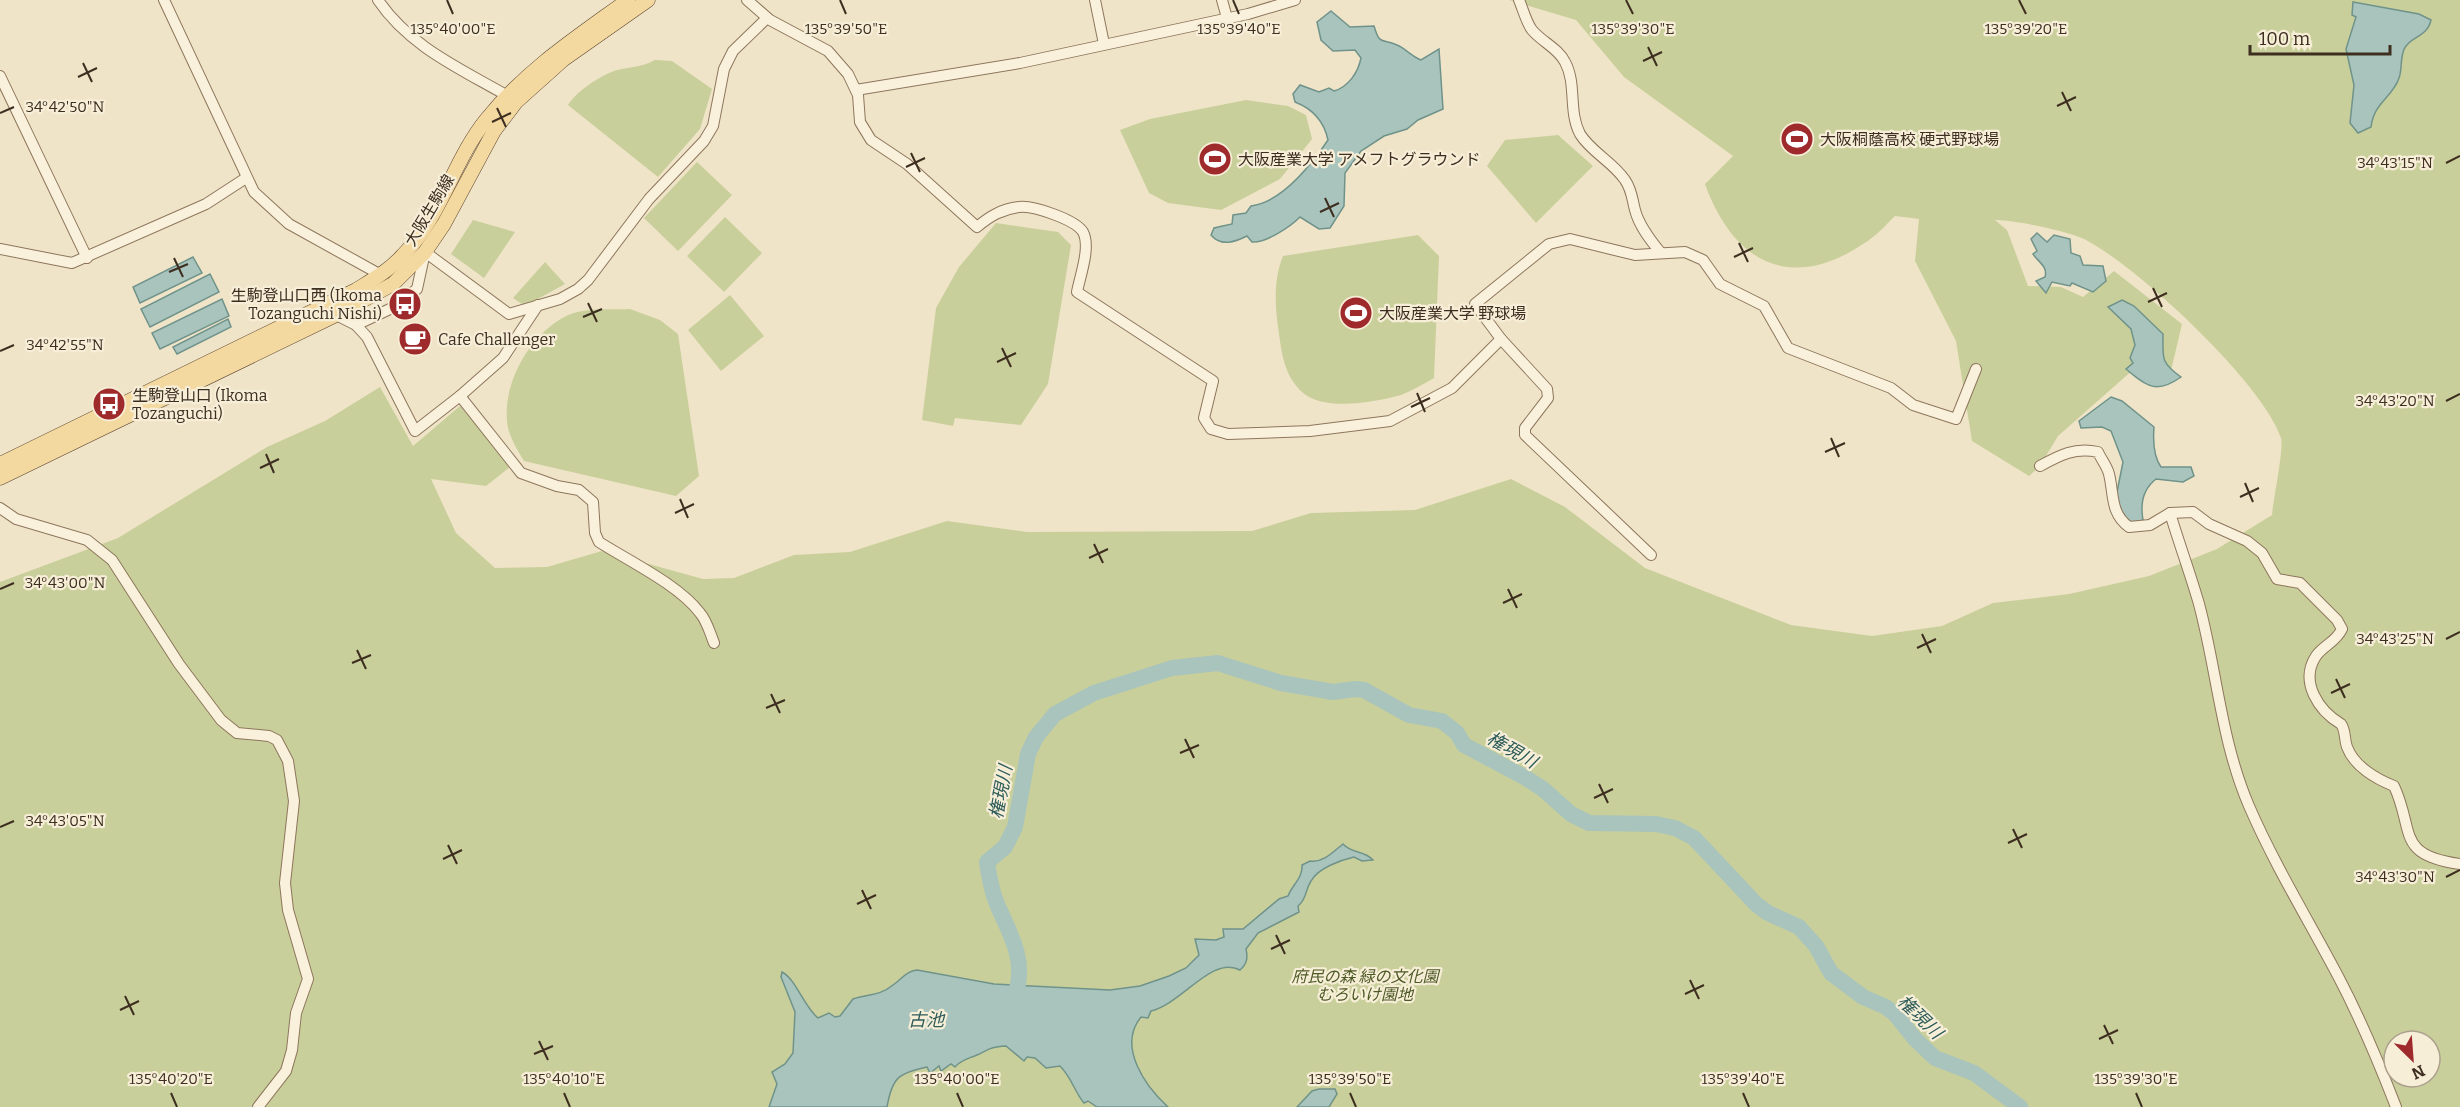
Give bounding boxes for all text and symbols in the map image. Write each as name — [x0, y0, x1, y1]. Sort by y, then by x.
scale bar — [2250, 18, 2390, 56]
text: 135°40'00"E — [410, 20, 496, 38]
text: 135°39'50"E — [805, 20, 887, 38]
text: 135°39'40"E — [1197, 20, 1281, 38]
text: 135°39'30"E — [1591, 20, 1675, 38]
text: 135°39'20"E — [1985, 20, 2067, 38]
text: 100 m — [2259, 28, 2310, 50]
text: 34°42'50"N — [25, 98, 105, 116]
sports icon: 大阪桐蔭高校 硬式野球場 — [1779, 121, 1815, 157]
place label: 大阪桐蔭高校 硬式野球場 — [1820, 130, 1999, 149]
sports icon: 大阪産業大学 アメフトグラウンド — [1197, 141, 1233, 177]
place label: 大阪産業大学 アメフトグラウンド — [1238, 150, 1480, 169]
text: 34°43'15"N — [2357, 154, 2433, 172]
street label: 大阪生駒線 — [401, 171, 458, 249]
place label: 生駒登山口西 (Ikoma Tozanguchi Nishi) — [231, 286, 382, 323]
bus stop icon: 生駒登山口西 (Ikoma Tozanguchi Nishi) — [387, 286, 423, 322]
sports icon: 大阪産業大学 野球場 — [1338, 295, 1374, 331]
place label: 大阪産業大学 野球場 — [1379, 304, 1526, 323]
cafe icon: Cafe Challenger — [397, 321, 433, 357]
place label: Cafe Challenger — [438, 330, 555, 349]
text: 34°42'55"N — [26, 336, 104, 354]
bus stop icon: 生駒登山口 (Ikoma Tozanguchi) — [91, 386, 127, 422]
place label: 生駒登山口 (Ikoma Tozanguchi) — [132, 386, 268, 423]
text: 34°43'20"N — [2355, 392, 2435, 410]
text: 34°43'00"N — [25, 574, 105, 592]
text: 34°43'25"N — [2356, 630, 2434, 648]
water label: 権現川 — [1483, 727, 1543, 774]
water label: 権現川 — [985, 761, 1017, 821]
text: 34°43'05"N — [25, 812, 105, 830]
text: 34°43'30"N — [2355, 868, 2435, 886]
park label: 府民の森 緑の文化園 むろいけ園地 — [1291, 967, 1441, 1004]
water label: 権現川 — [1893, 990, 1949, 1045]
water label: 古池 — [908, 1009, 946, 1031]
north arrow — [2382, 1029, 2442, 1089]
text: N — [2409, 1061, 2428, 1083]
text: 135°40'20"E — [129, 1070, 213, 1088]
text: 135°40'10"E — [523, 1070, 605, 1088]
text: 135°40'00"E — [914, 1070, 1000, 1088]
text: 135°39'50"E — [1309, 1070, 1391, 1088]
text: 135°39'40"E — [1701, 1070, 1785, 1088]
text: 135°39'30"E — [2094, 1070, 2178, 1088]

